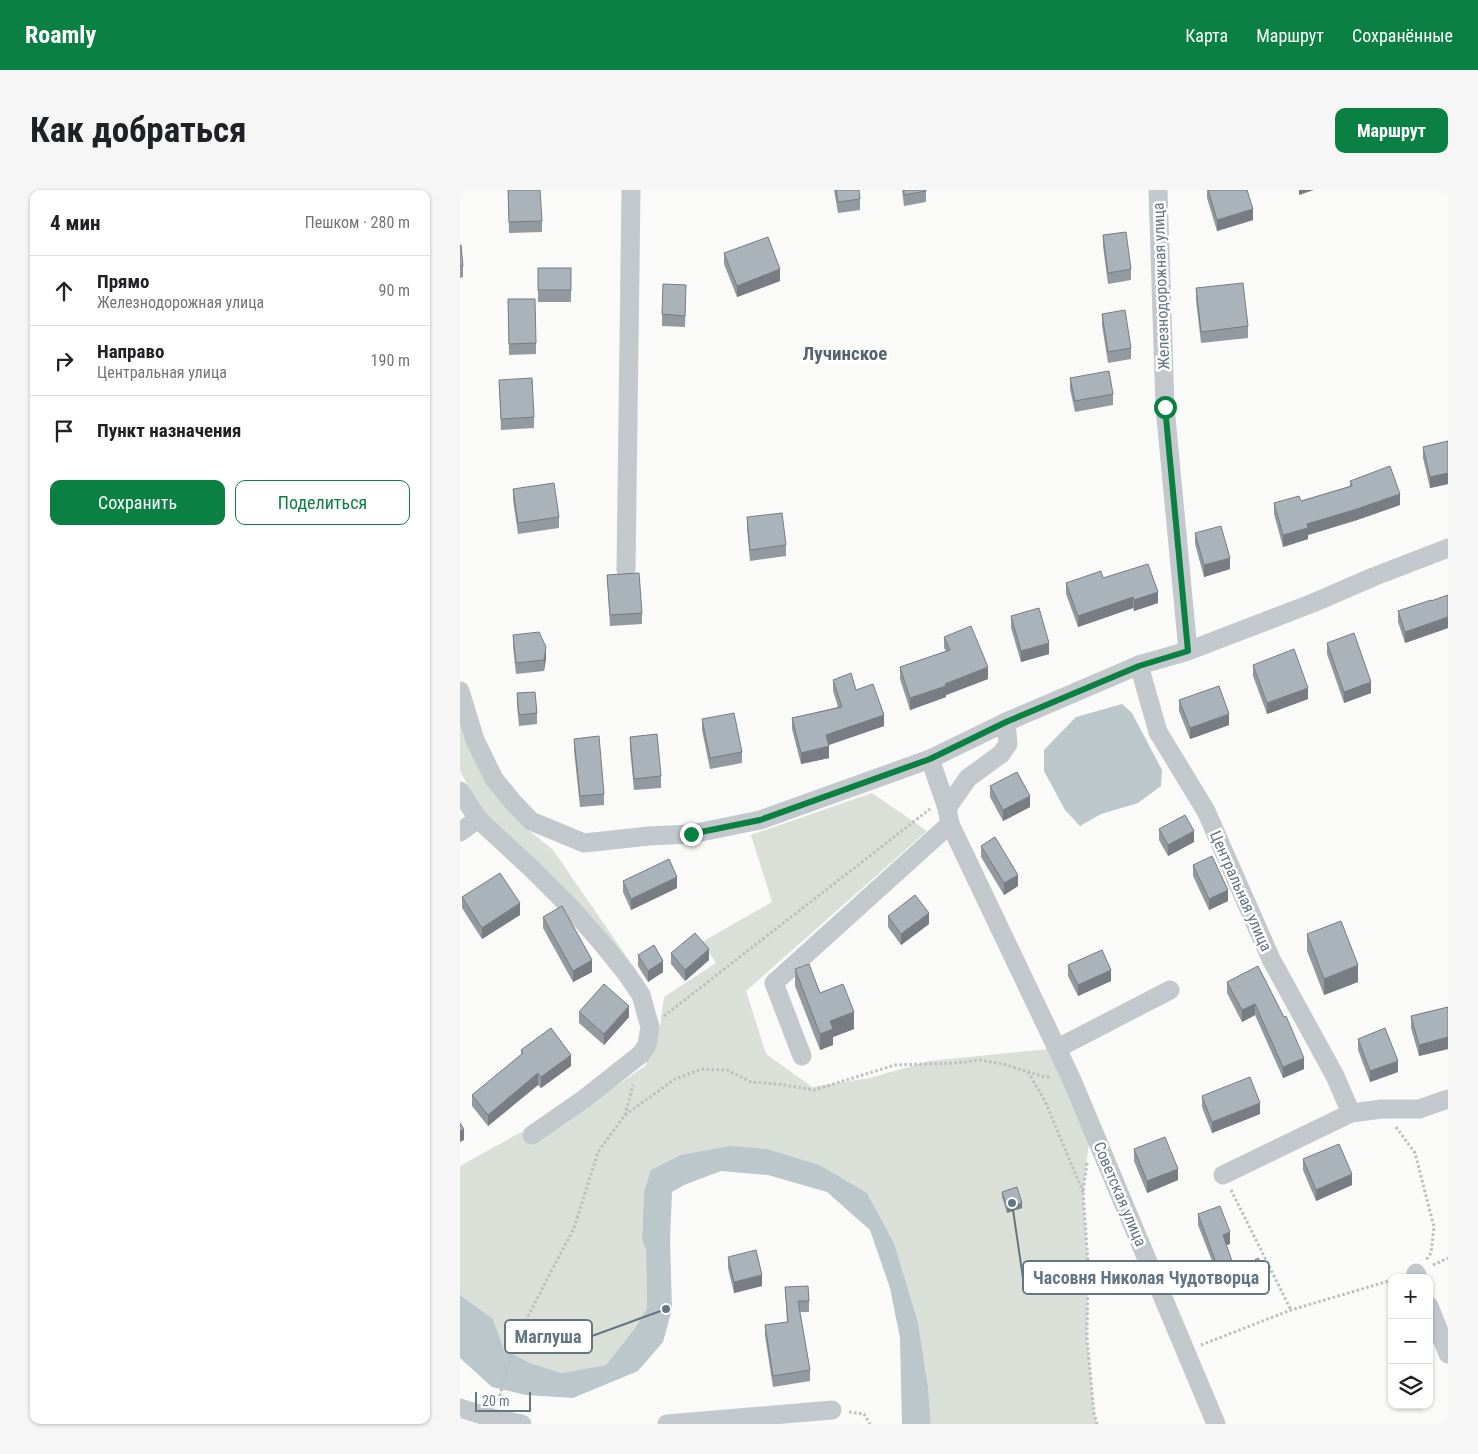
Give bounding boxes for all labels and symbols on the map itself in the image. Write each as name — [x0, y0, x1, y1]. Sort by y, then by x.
street label: Железнодорожная улица — [1149, 202, 1173, 370]
district label: Лучинское — [803, 342, 887, 365]
route start — [1154, 396, 1177, 419]
route end — [680, 823, 703, 846]
street label: Центральная улица — [1206, 828, 1276, 954]
street label: Советская улица — [1089, 1139, 1151, 1249]
callout: Часовня Николая Чудотворца — [1023, 1261, 1269, 1294]
text: Часовня Николая Чудотворца — [1033, 1267, 1259, 1288]
callout: Маглуша — [505, 1320, 592, 1353]
text: Маглуша — [515, 1326, 581, 1347]
scale bar — [475, 1389, 531, 1412]

